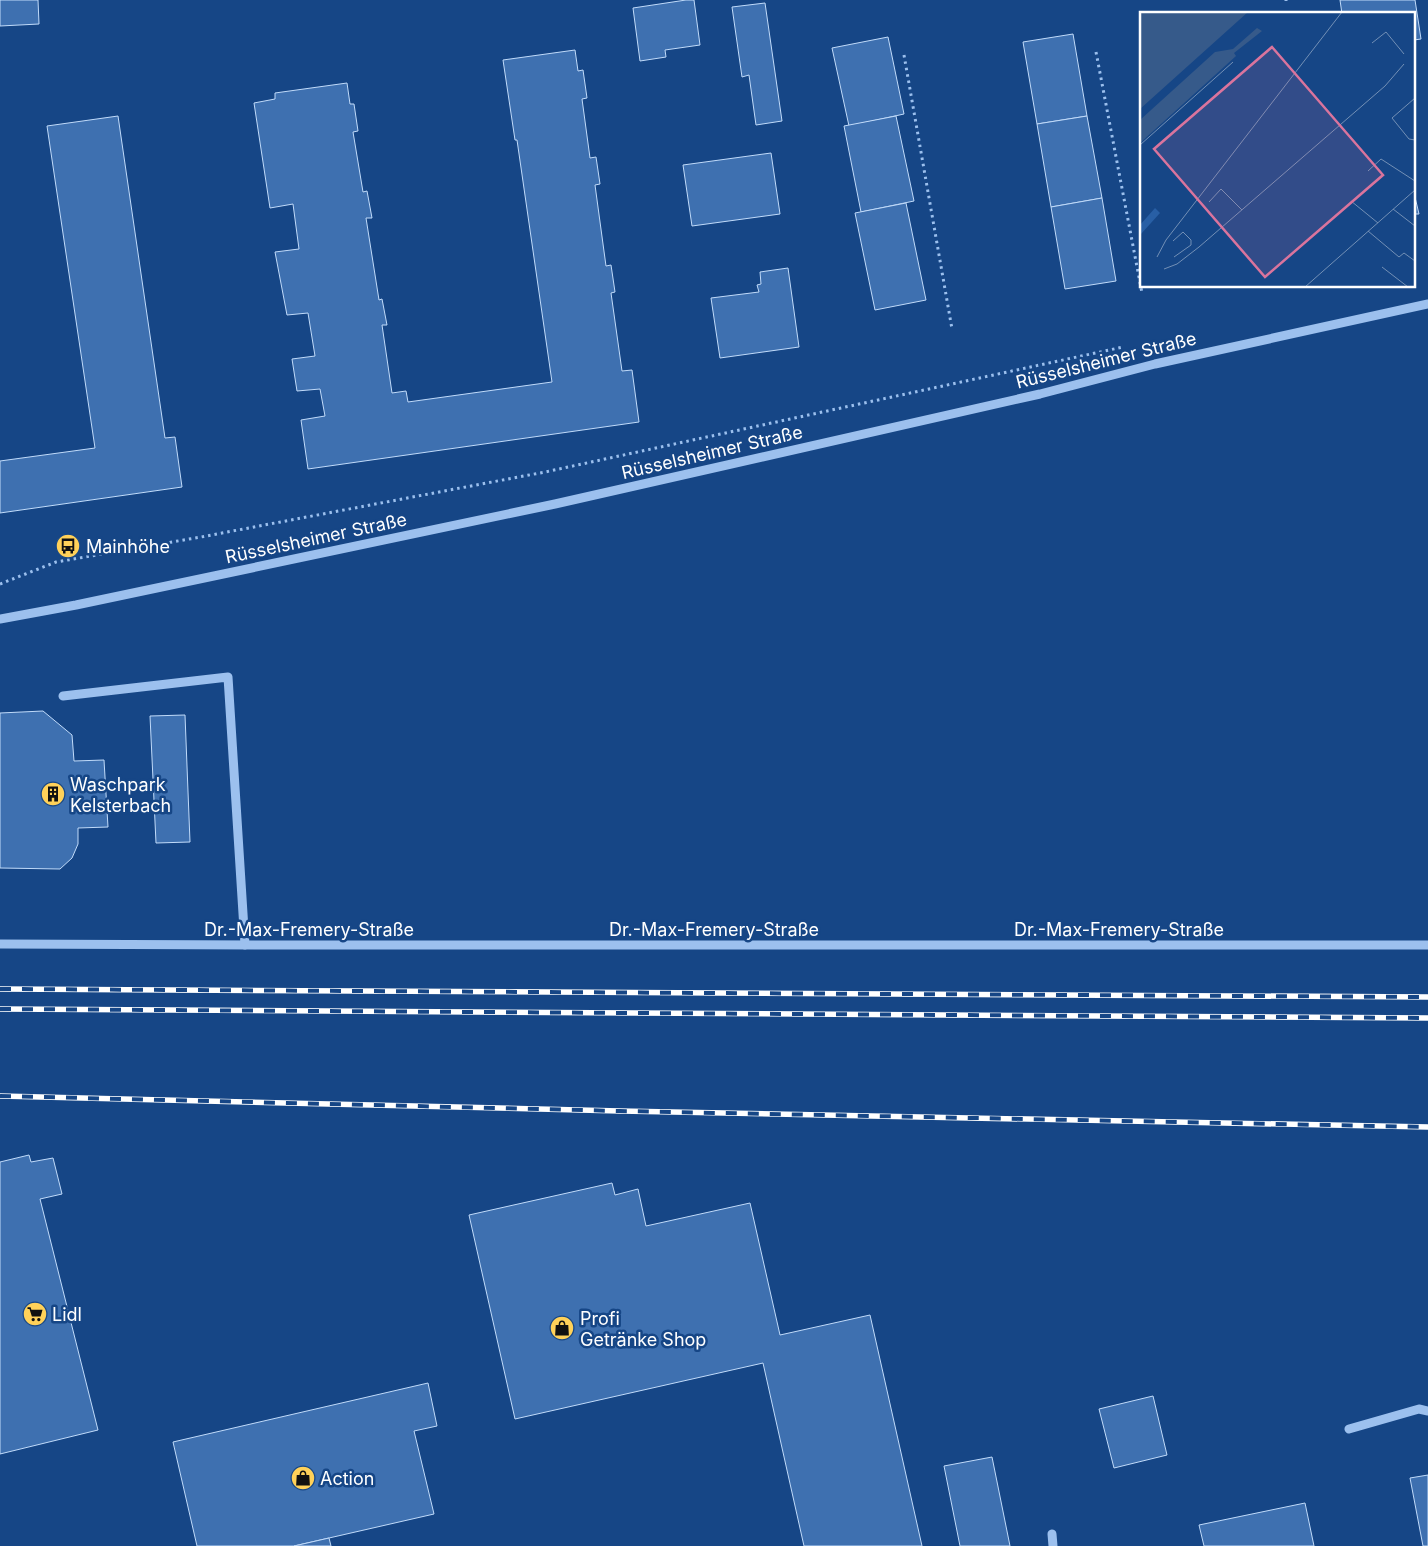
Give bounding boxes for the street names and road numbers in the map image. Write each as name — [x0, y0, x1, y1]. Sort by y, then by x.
street label: Rüsselsheimer Straße — [1014, 327, 1198, 393]
street label: Rüsselsheimer Straße — [619, 421, 805, 483]
street label: Rüsselsheimer Straße — [223, 508, 409, 568]
street label: Dr.-Max-Fremery-Straße — [204, 919, 414, 940]
street label: Dr.-Max-Fremery-Straße — [609, 919, 819, 940]
street label: Dr.-Max-Fremery-Straße — [1014, 919, 1224, 940]

